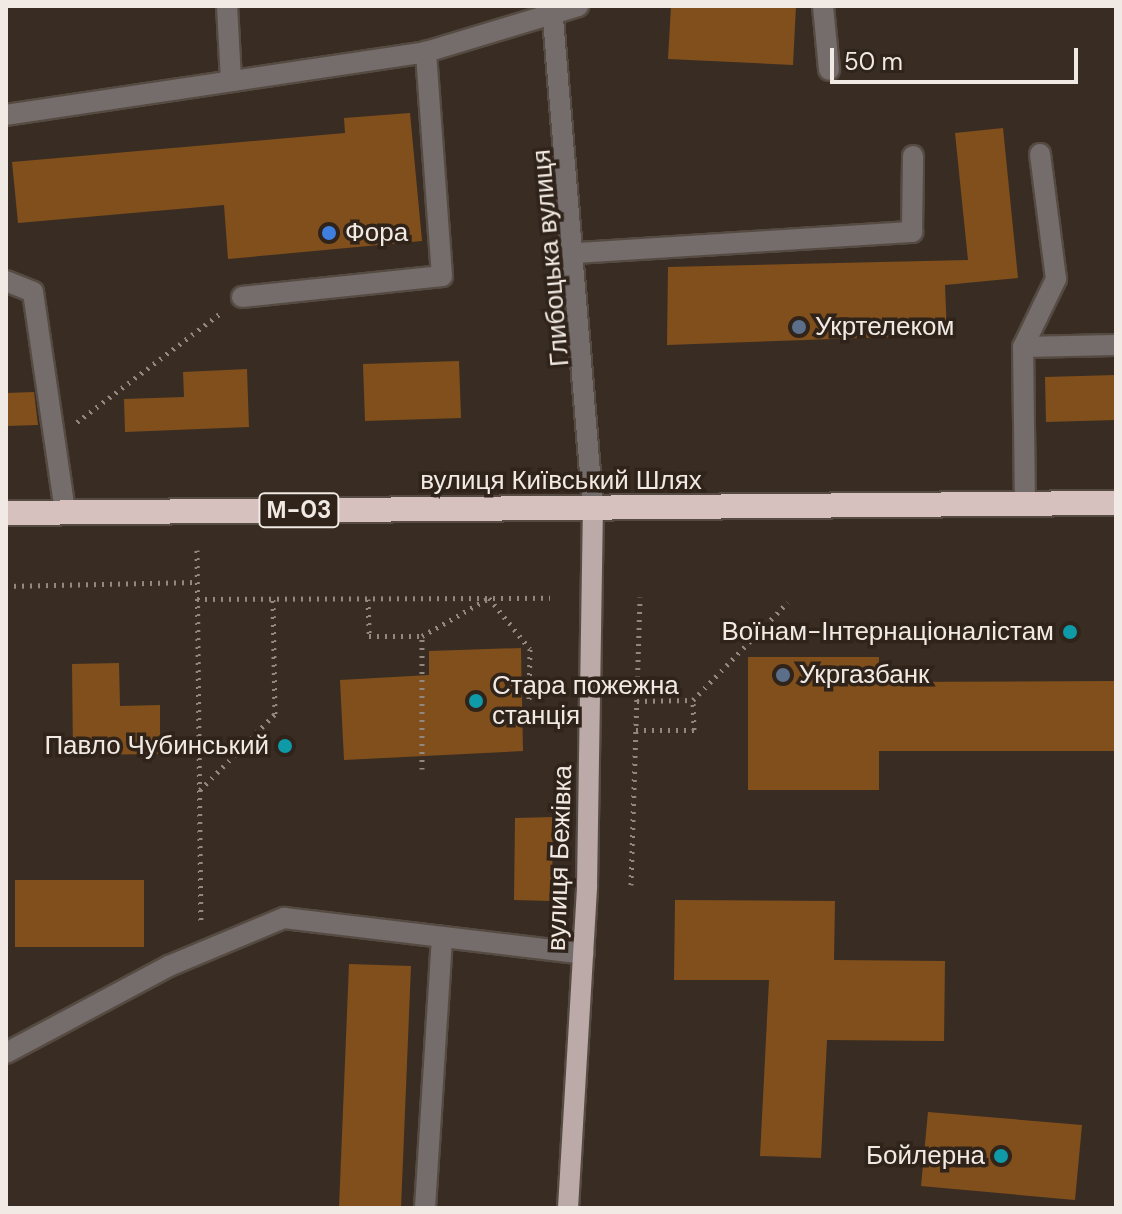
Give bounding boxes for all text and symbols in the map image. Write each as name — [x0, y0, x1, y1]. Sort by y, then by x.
scale bar — [834, 32, 1082, 82]
text: 50 m — [844, 46, 903, 77]
street label: Глибоцька вулиця — [526, 148, 576, 368]
place label: Фора — [345, 217, 408, 249]
marker: Фора — [320, 224, 338, 242]
place label: Укртелеком — [815, 311, 954, 343]
marker: Укртелеком — [790, 318, 808, 336]
street label: вулиця Київський Шлях — [420, 465, 702, 497]
road number: М-03 — [257, 490, 341, 530]
place label: Воїнам-Інтернаціоналістам — [721, 616, 1054, 648]
marker: Воїнам-Інтернаціоналістам — [1061, 623, 1079, 641]
place label: Укргазбанк — [799, 659, 929, 691]
marker: Укргазбанк — [774, 666, 792, 684]
place label: Стара пожежна станція — [492, 670, 679, 732]
marker: Стара пожежна станція — [467, 692, 485, 710]
place label: Павло Чубинський — [44, 730, 269, 762]
marker: Павло Чубинський — [276, 737, 294, 755]
street label: вулиця Бежівка — [541, 765, 579, 951]
place label: Бойлерна — [866, 1140, 985, 1172]
marker: Бойлерна — [992, 1147, 1010, 1165]

